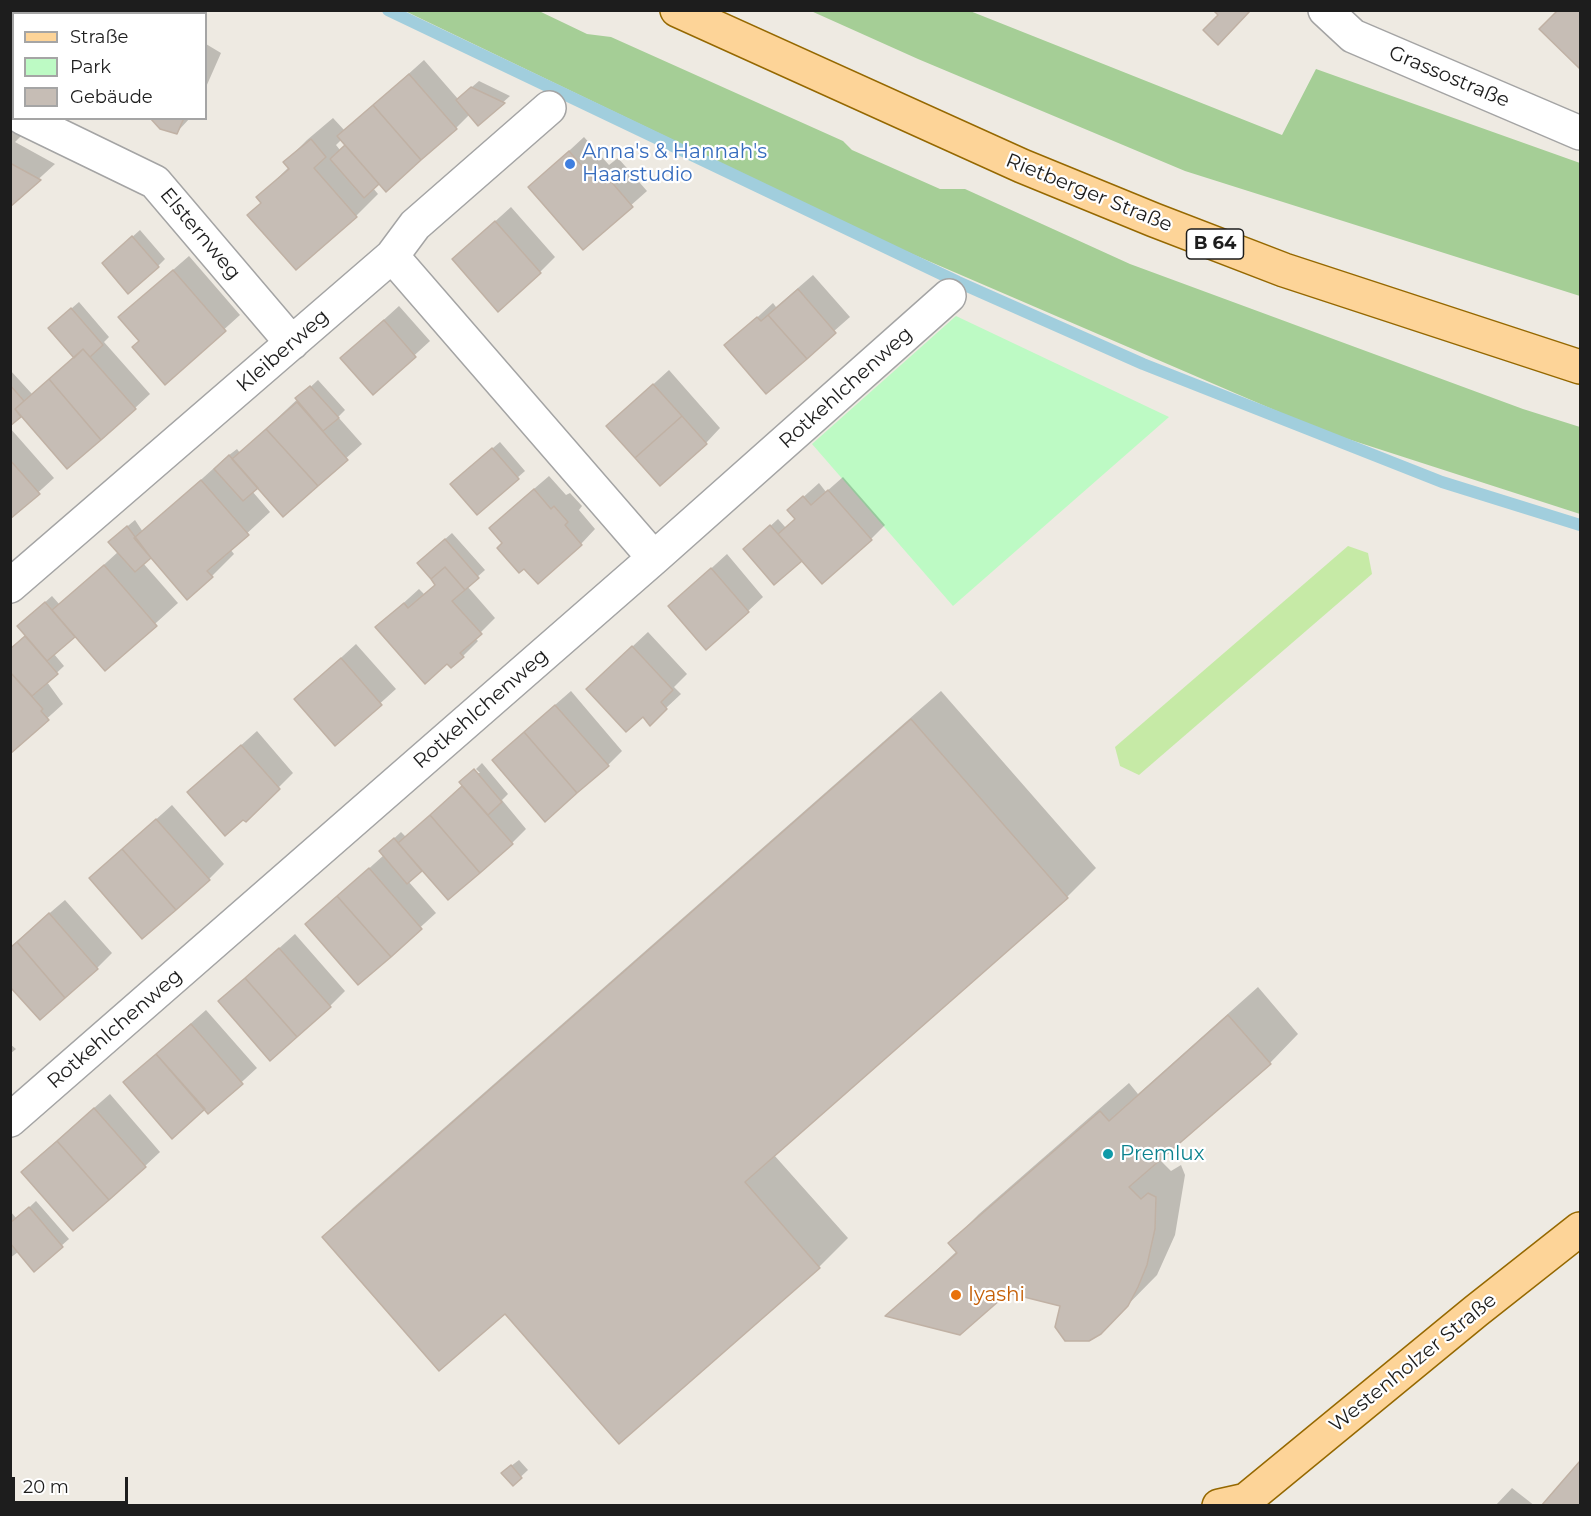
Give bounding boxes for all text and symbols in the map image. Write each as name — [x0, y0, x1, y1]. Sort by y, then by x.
legend — [12, 12, 207, 120]
text: Straße — [70, 26, 128, 48]
street label: Grassostraße — [1385, 41, 1513, 113]
text: Park — [70, 56, 111, 78]
text: Gebäude — [70, 86, 153, 108]
place label: Anna's & Hannah's Haarstudio — [582, 140, 767, 187]
street label: Rietberger Straße — [1002, 149, 1176, 237]
marker: Anna's & Hannah's Haarstudio — [563, 157, 577, 171]
street label: Elsternweg — [155, 183, 245, 285]
road number: B 64 — [1186, 229, 1244, 259]
street label: Kleiberweg — [232, 305, 334, 397]
street label: Rotkehlchenweg — [775, 322, 917, 454]
street label: Rotkehlchenweg — [409, 644, 553, 774]
street label: Rotkehlchenweg — [43, 964, 187, 1094]
place label: Premlux — [1120, 1142, 1204, 1166]
marker: Premlux — [1101, 1147, 1115, 1161]
place label: Iyashi — [968, 1283, 1025, 1307]
marker: Iyashi — [949, 1288, 963, 1302]
street label: Westenholzer Straße — [1325, 1288, 1501, 1438]
scale bar — [15, 1465, 130, 1503]
text: 20 m — [23, 1476, 69, 1498]

